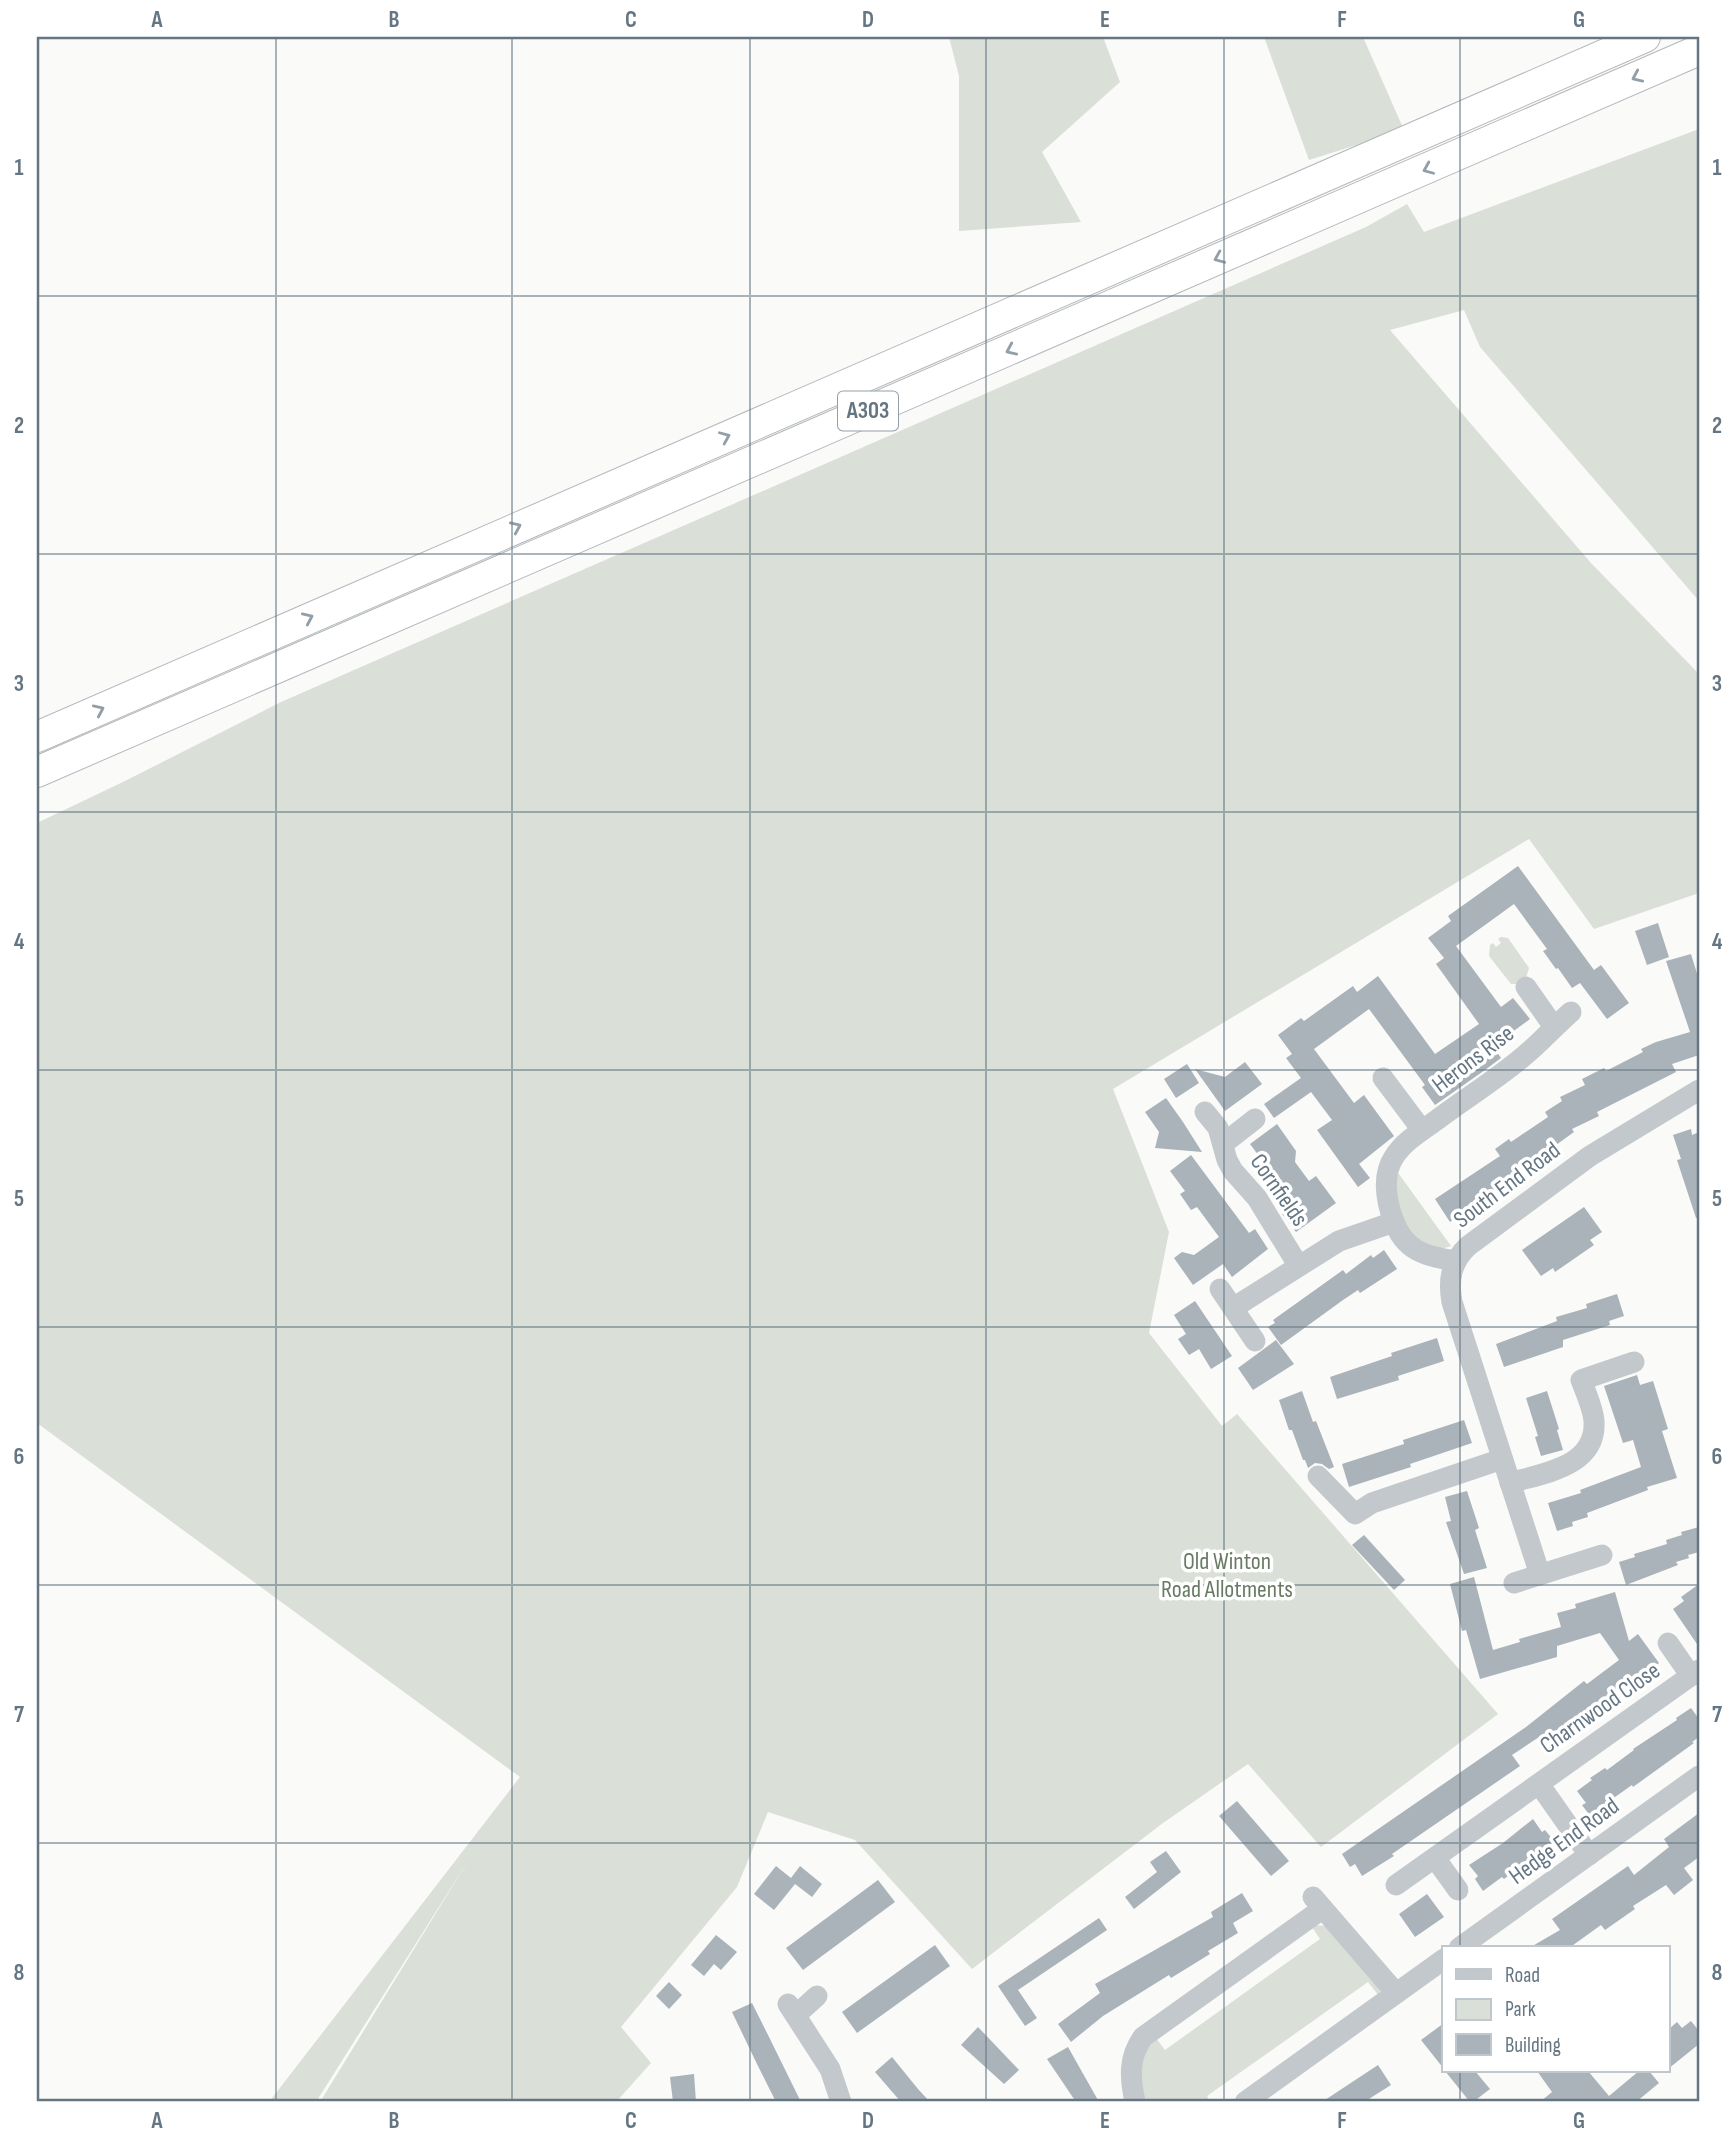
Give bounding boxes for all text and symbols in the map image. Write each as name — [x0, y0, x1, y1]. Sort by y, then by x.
text: A — [151, 6, 164, 34]
text: B — [389, 6, 400, 34]
text: C — [625, 6, 637, 34]
text: D — [862, 6, 874, 34]
text: E — [1100, 6, 1110, 34]
text: F — [1337, 6, 1347, 34]
text: G — [1573, 6, 1585, 34]
one-way arrow — [1632, 69, 1644, 83]
text: 1 — [14, 154, 24, 182]
text: 1 — [1712, 154, 1722, 182]
one-way arrow — [1423, 161, 1436, 175]
one-way arrow — [1214, 250, 1226, 264]
one-way arrow — [1006, 342, 1018, 356]
road number: A303 — [838, 392, 898, 430]
text: 2 — [14, 412, 24, 440]
text: 2 — [1712, 412, 1722, 440]
one-way arrow — [717, 431, 730, 445]
one-way arrow — [509, 521, 521, 535]
one-way arrow — [300, 612, 313, 626]
text: 3 — [14, 670, 24, 698]
text: 3 — [1712, 670, 1722, 698]
one-way arrow — [92, 704, 105, 718]
text: 4 — [14, 928, 25, 956]
text: 4 — [1712, 928, 1723, 956]
street label: Herons Rise — [1426, 1019, 1520, 1099]
street label: South End Road — [1448, 1136, 1566, 1234]
street label: Cornfields — [1244, 1148, 1314, 1232]
text: 5 — [14, 1185, 24, 1213]
text: 5 — [1712, 1185, 1722, 1213]
text: 6 — [14, 1443, 24, 1471]
text: 6 — [1712, 1443, 1722, 1471]
park label: Old Winton Road Allotments — [1161, 1547, 1293, 1604]
street label: Charnwood Close — [1534, 1656, 1666, 1760]
text: 7 — [14, 1701, 24, 1729]
text: 7 — [1712, 1701, 1722, 1729]
street label: Hedge End Road — [1503, 1791, 1625, 1891]
legend — [1442, 1946, 1670, 2072]
text: 8 — [14, 1959, 25, 1987]
text: 8 — [1712, 1959, 1723, 1987]
text: Road — [1505, 1963, 1540, 1988]
text: Park — [1505, 1997, 1536, 2022]
text: Building — [1505, 2033, 1561, 2058]
text: A — [151, 2107, 164, 2135]
text: B — [389, 2107, 400, 2135]
text: C — [625, 2107, 637, 2135]
text: D — [862, 2107, 874, 2135]
text: E — [1100, 2107, 1110, 2135]
text: F — [1337, 2107, 1347, 2135]
text: G — [1573, 2107, 1585, 2135]

